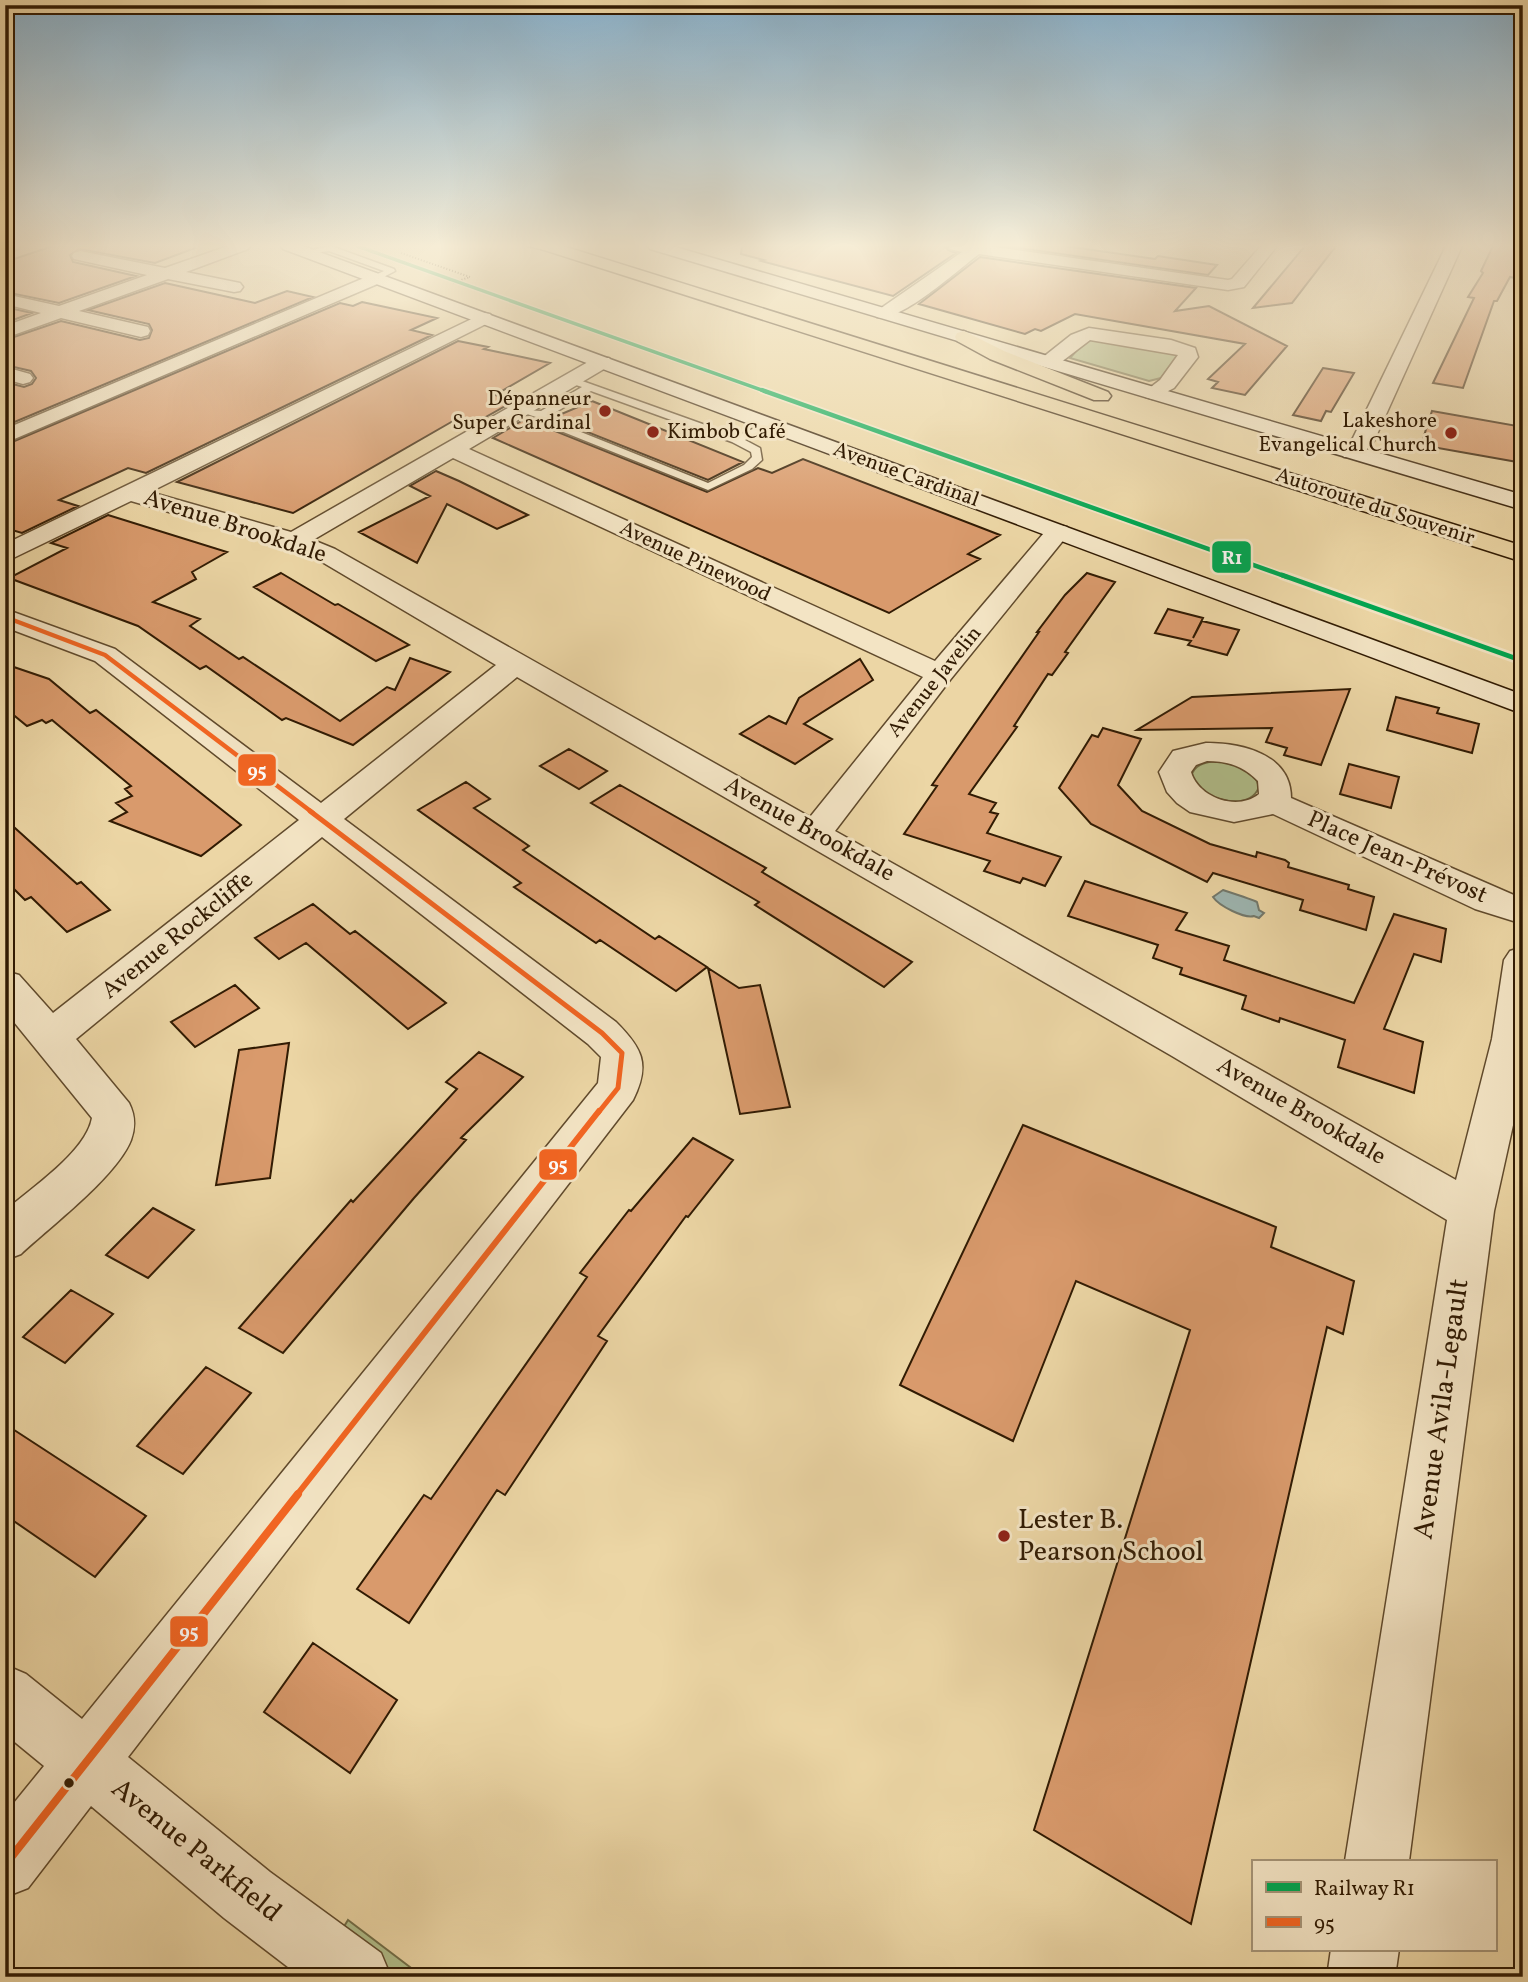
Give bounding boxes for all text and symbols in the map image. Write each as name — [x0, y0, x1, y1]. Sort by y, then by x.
place label: Dépanneur Super Cardinal — [452, 385, 591, 438]
marker: Dépanneur Super Cardinal — [597, 403, 613, 419]
place label: Lakeshore Evangelical Church — [1258, 407, 1437, 460]
place label: Kimbob Café — [667, 418, 786, 447]
marker: Kimbob Café — [645, 424, 661, 440]
marker: Lakeshore Evangelical Church — [1443, 425, 1459, 441]
street label: Avenue Cardinal — [829, 435, 983, 515]
street label: Autoroute du Souvenir — [1272, 461, 1479, 553]
street label: Avenue Brookdale — [139, 481, 331, 573]
street label: Avenue Pinewood — [615, 514, 775, 610]
line badge: R1 — [1211, 540, 1252, 574]
text: R1 — [1222, 546, 1242, 572]
street label: Avenue Javelin — [881, 620, 989, 744]
line badge: 95 — [237, 753, 277, 787]
text: 95 — [247, 759, 267, 785]
street label: Avenue Brookdale — [718, 769, 900, 891]
street label: Place Jean-Prévost — [1302, 803, 1492, 913]
street label: Avenue Rockcliffe — [95, 864, 261, 1008]
street label: Avenue Brookdale — [1210, 1050, 1392, 1174]
line badge: 95 — [538, 1148, 578, 1181]
text: 95 — [548, 1153, 568, 1179]
street label: Avenue Avila-Legault — [1404, 1276, 1480, 1542]
place label: Lester B. Pearson School — [1018, 1501, 1204, 1572]
marker: Lester B. Pearson School — [996, 1528, 1012, 1544]
line badge: 95 — [169, 1615, 209, 1648]
text: 95 — [179, 1620, 199, 1646]
street label: Avenue Parkfield — [102, 1770, 290, 1932]
unlabelled marker — [62, 1776, 76, 1790]
legend — [1252, 1860, 1496, 1951]
text: Railway R1 — [1314, 1875, 1415, 1904]
text: 95 — [1314, 1910, 1335, 1939]

